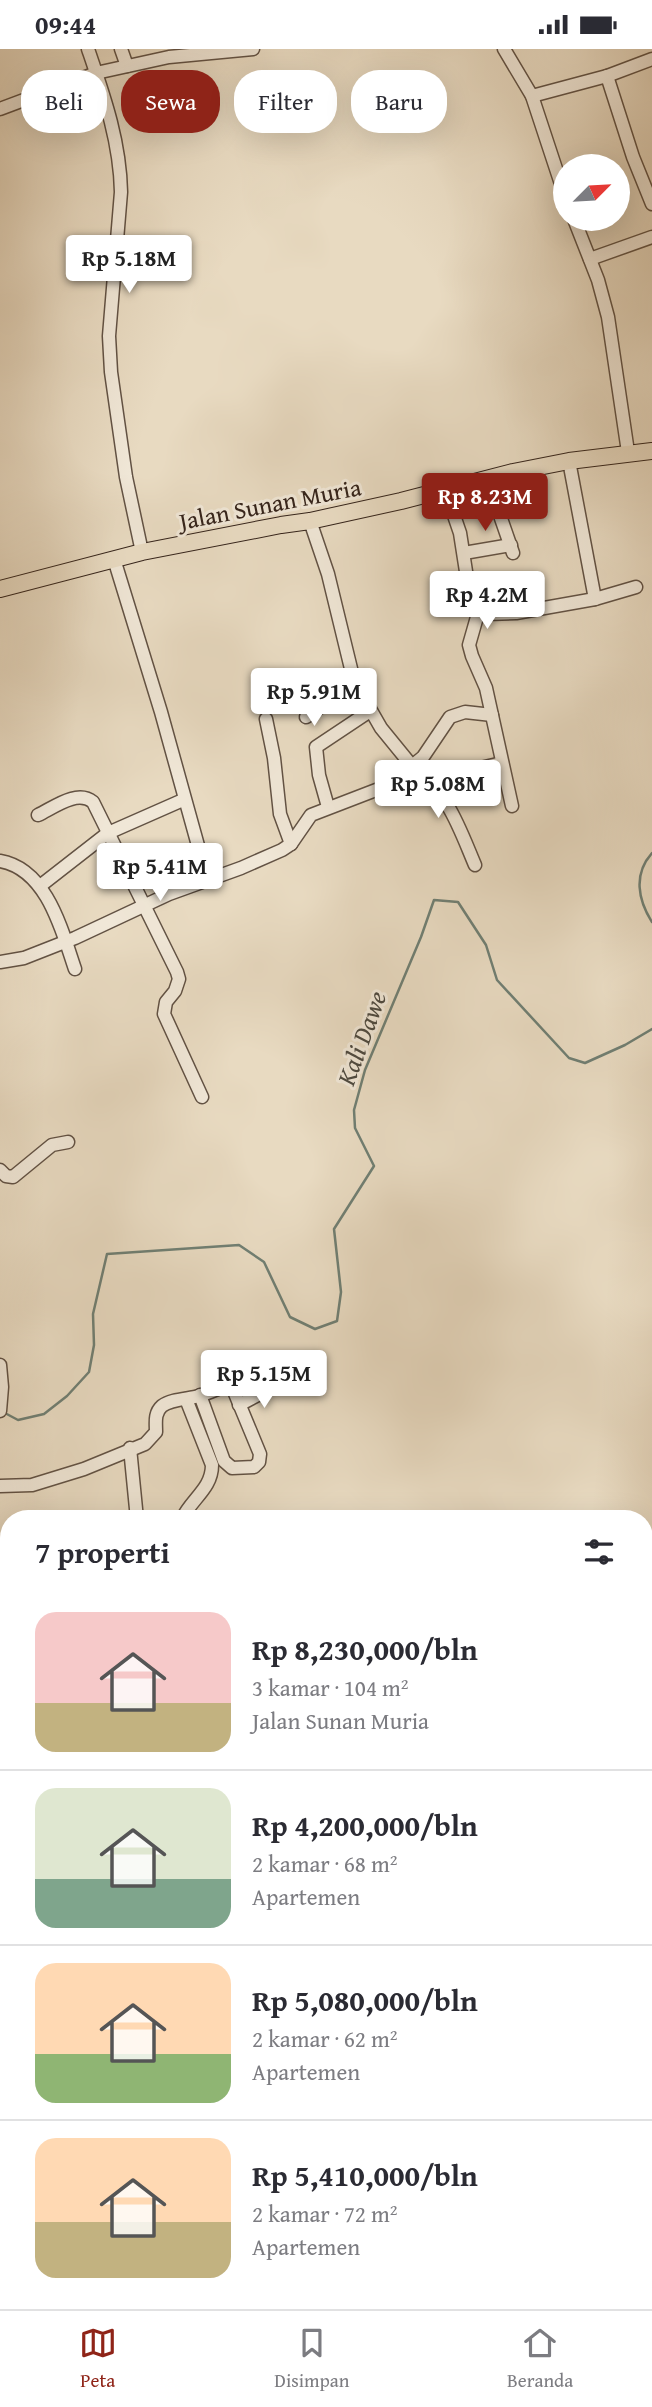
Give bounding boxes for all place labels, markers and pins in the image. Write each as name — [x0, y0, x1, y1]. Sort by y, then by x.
pin: Rp 5.18M — [57, 236, 201, 295]
pin: Rp 8.23M — [413, 473, 557, 533]
pin: Rp 4.2M — [422, 571, 552, 631]
pin: Rp 5.91M — [242, 669, 386, 728]
pin: Rp 5.08M — [366, 761, 510, 820]
pin: Rp 5.41M — [88, 843, 232, 903]
pin: Rp 5.15M — [192, 1351, 336, 1410]

